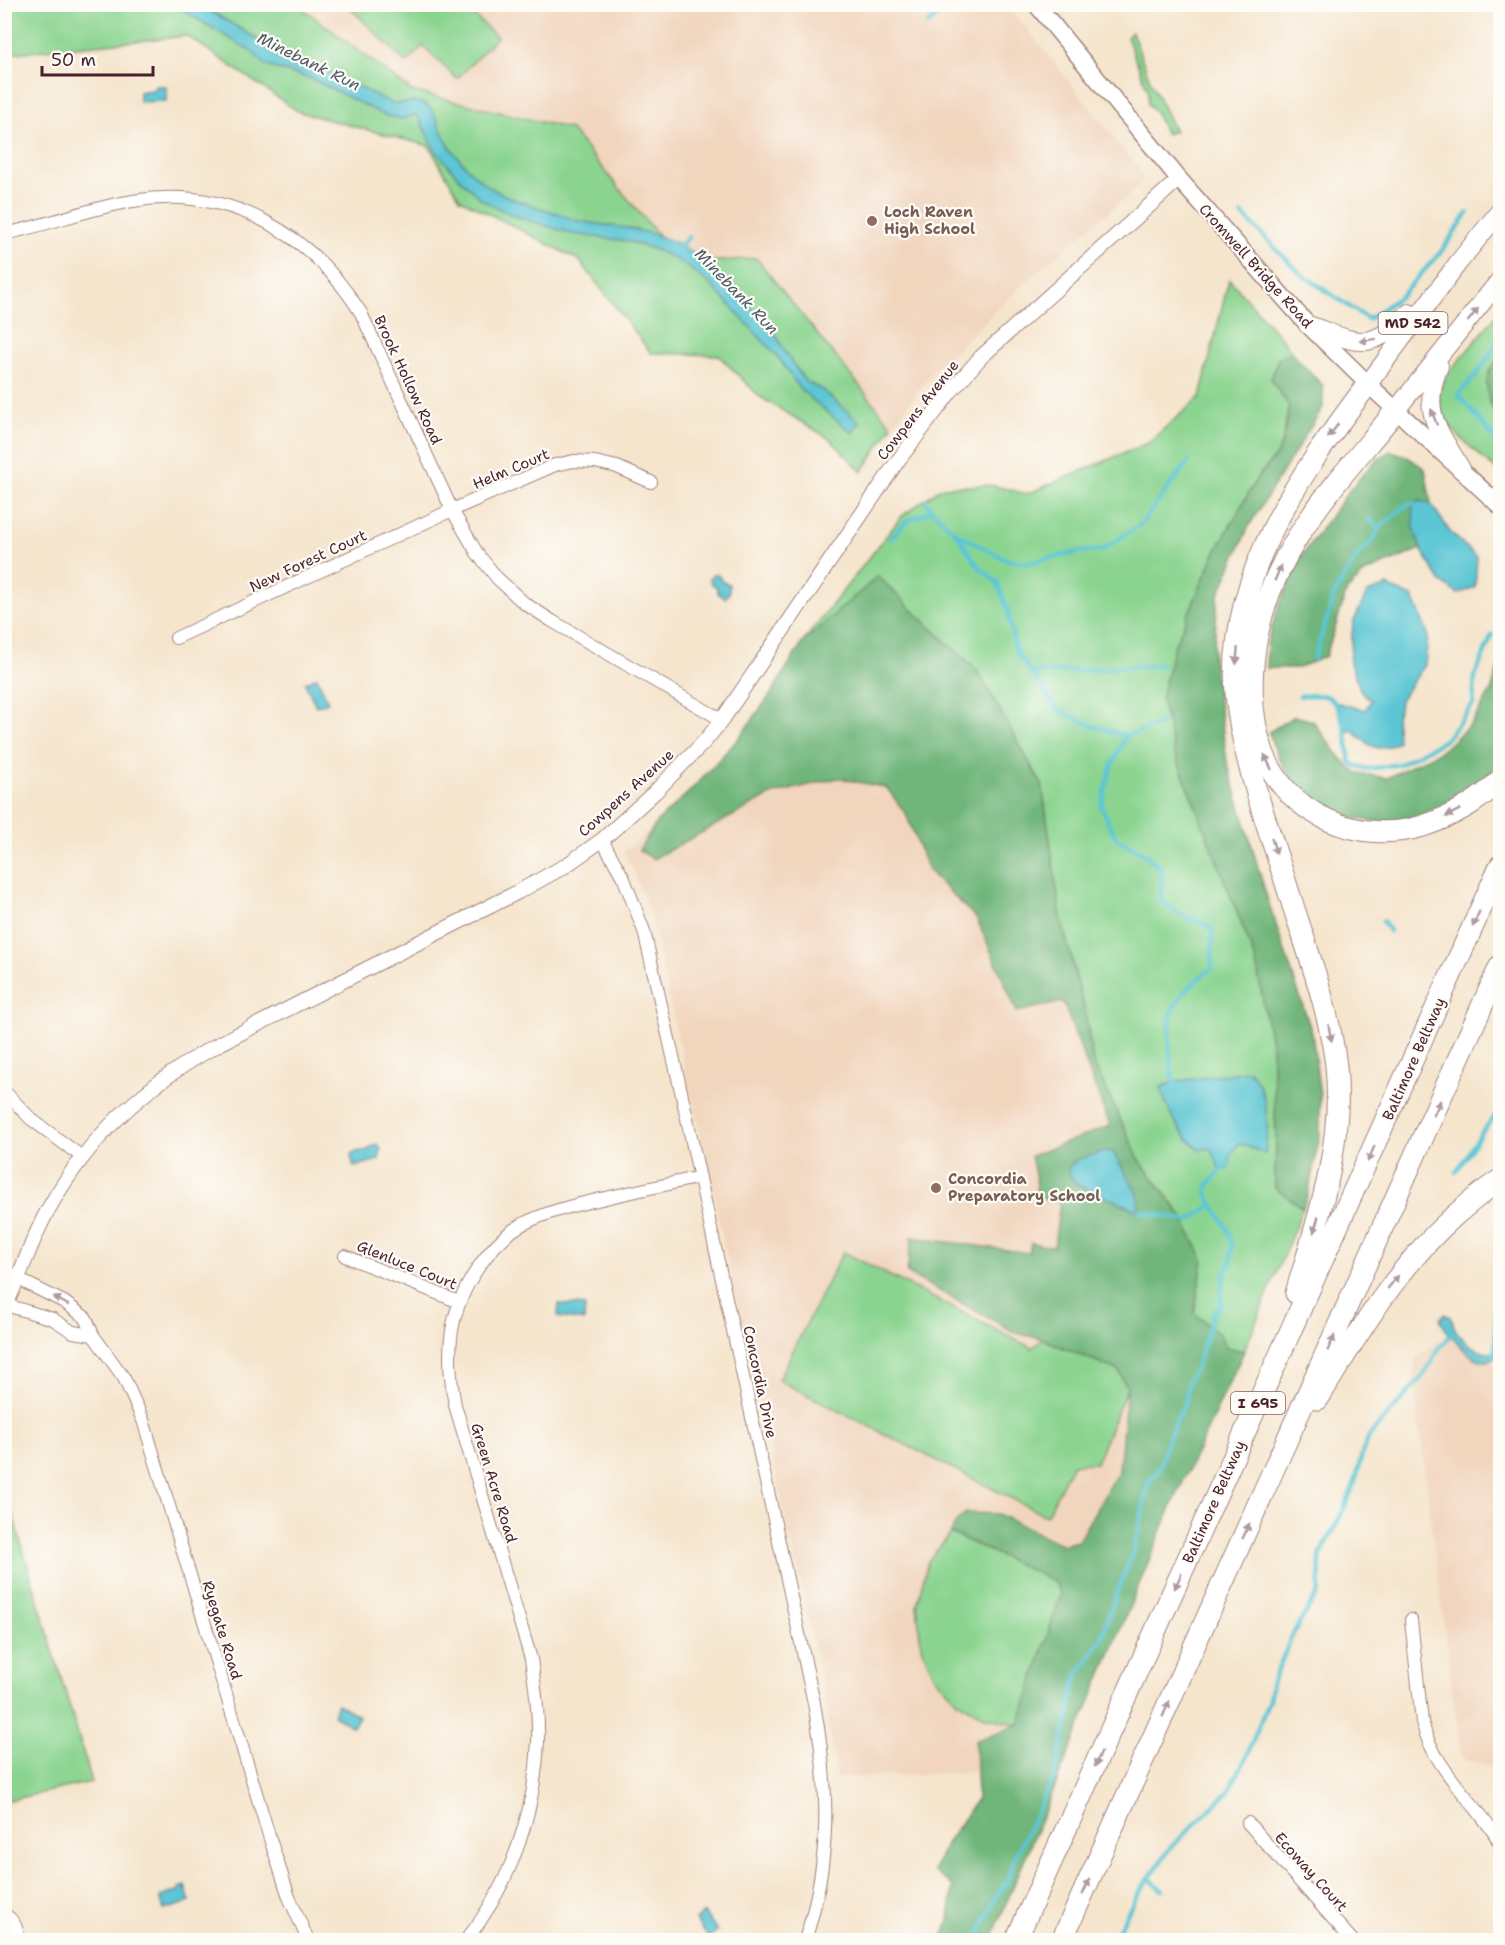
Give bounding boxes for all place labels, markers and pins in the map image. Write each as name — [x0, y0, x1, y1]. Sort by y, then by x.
place label: Loch Raven High School — [884, 202, 975, 239]
marker: Loch Raven High School — [865, 214, 879, 228]
place label: Concordia Preparatory School — [948, 1169, 1100, 1206]
marker: Concordia Preparatory School — [929, 1181, 943, 1195]

